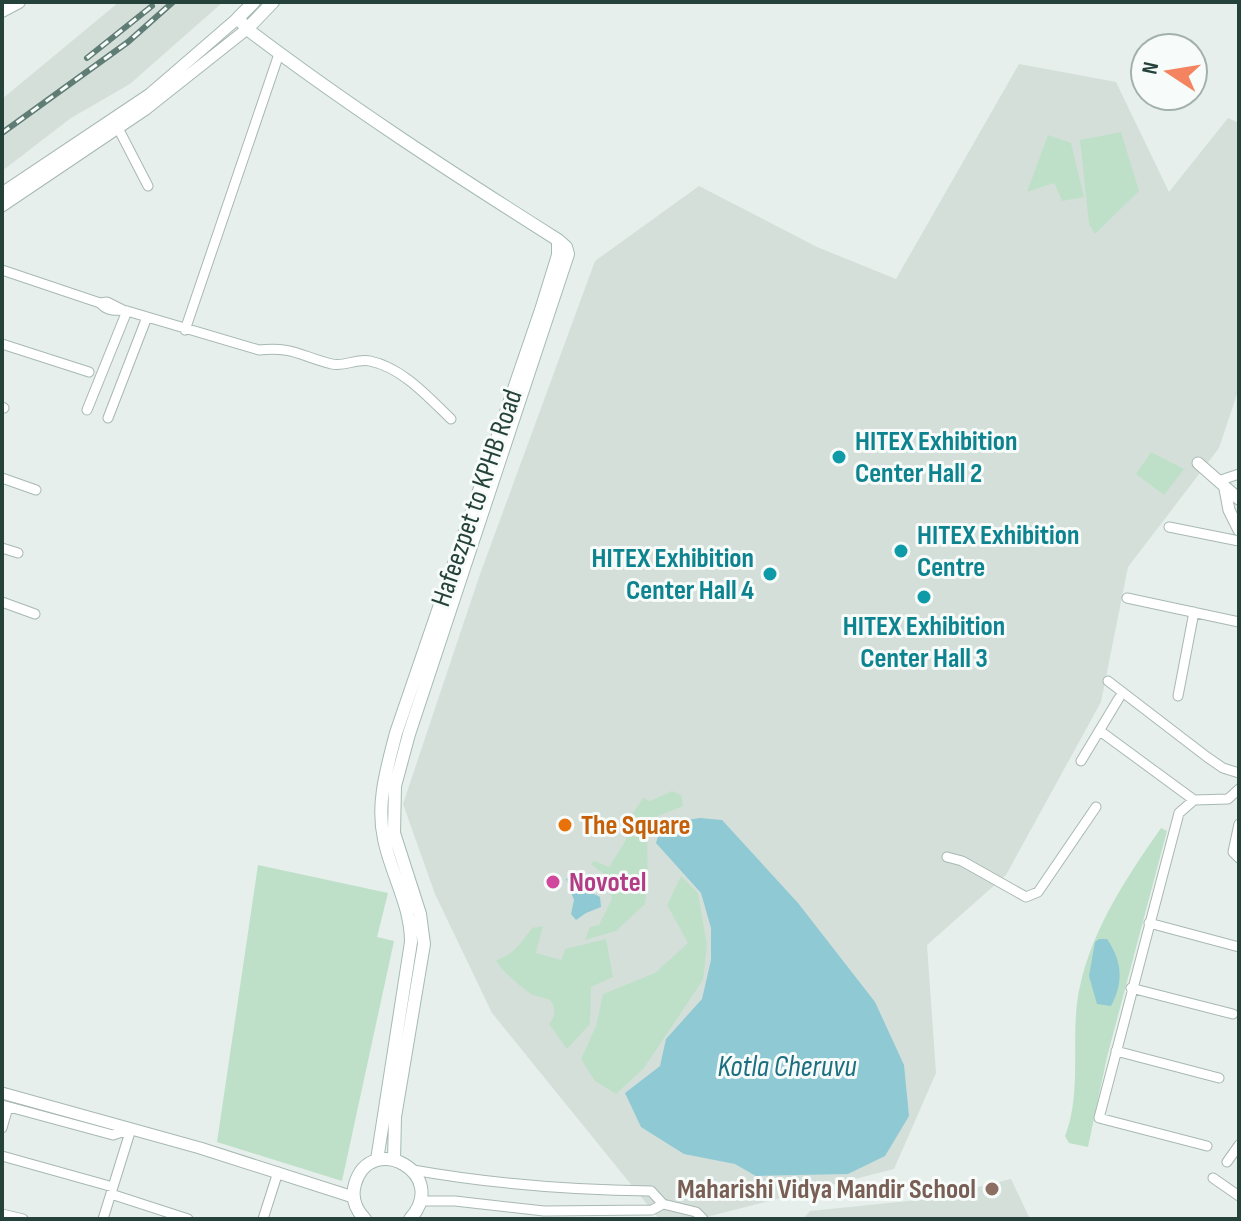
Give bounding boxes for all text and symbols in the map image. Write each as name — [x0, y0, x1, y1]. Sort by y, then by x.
north arrow — [1129, 32, 1209, 112]
text: N — [1136, 60, 1165, 77]
street label: Hafeezpet to KPHB Road — [424, 385, 530, 611]
place label: HITEX Exhibition Center Hall 2 — [855, 425, 1017, 490]
marker: HITEX Exhibition Center Hall 2 — [830, 448, 848, 466]
place label: HITEX Exhibition Centre — [917, 519, 1079, 584]
place label: HITEX Exhibition Center Hall 4 — [592, 542, 754, 607]
marker: HITEX Exhibition Centre — [892, 542, 910, 560]
marker: HITEX Exhibition Center Hall 4 — [761, 565, 779, 583]
marker: HITEX Exhibition Center Hall 3 — [915, 588, 933, 606]
place label: HITEX Exhibition Center Hall 3 — [843, 610, 1005, 675]
place label: The Square — [581, 809, 691, 842]
marker: The Square — [556, 816, 574, 834]
place label: Novotel — [569, 866, 646, 899]
marker: Novotel — [544, 873, 562, 891]
water label: Kotla Cheruvu — [717, 1049, 857, 1085]
place label: Maharishi Vidya Mandir School — [677, 1173, 976, 1206]
marker: Maharishi Vidya Mandir School — [983, 1180, 1001, 1198]

